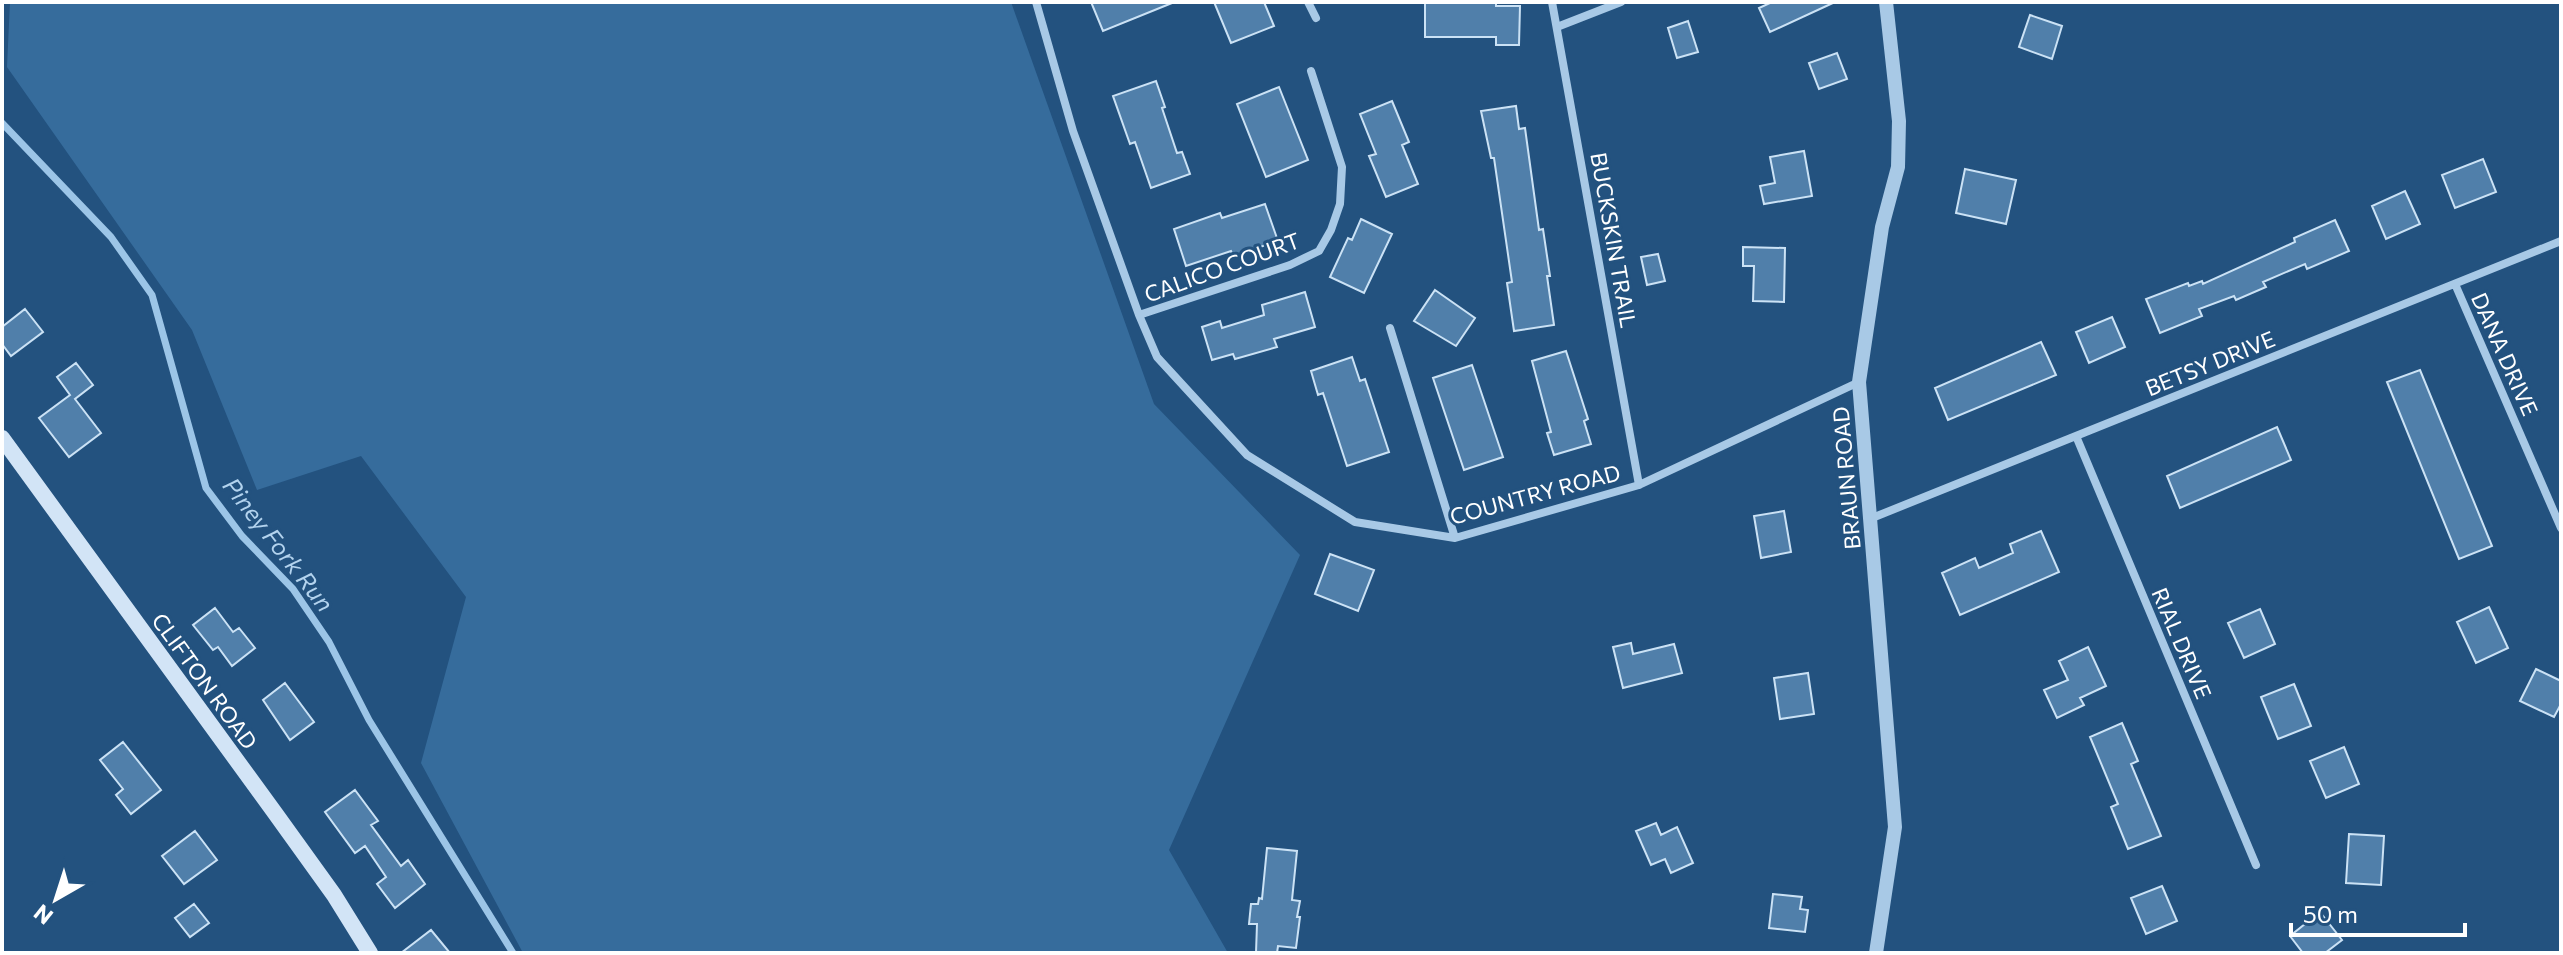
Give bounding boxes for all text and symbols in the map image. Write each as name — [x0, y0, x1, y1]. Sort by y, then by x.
street label: BUCKSKIN TRAIL — [1585, 150, 1643, 330]
street label: CALICO COURT — [1140, 226, 1304, 308]
street label: DANA DRIVE — [2466, 288, 2544, 420]
street label: BETSY DRIVE — [2141, 325, 2279, 401]
street label: BRAUN ROAD — [1826, 405, 1866, 551]
street label: COUNTRY ROAD — [1447, 458, 1623, 530]
water label: Piney Fork Run — [218, 471, 340, 617]
street label: RIAL DRIVE — [2146, 583, 2218, 703]
street label: CLIFTON ROAD — [147, 608, 263, 754]
north arrow — [16, 859, 96, 939]
scale bar — [2291, 887, 2465, 937]
text: N — [28, 899, 58, 931]
text: 50 m — [2303, 899, 2358, 928]

